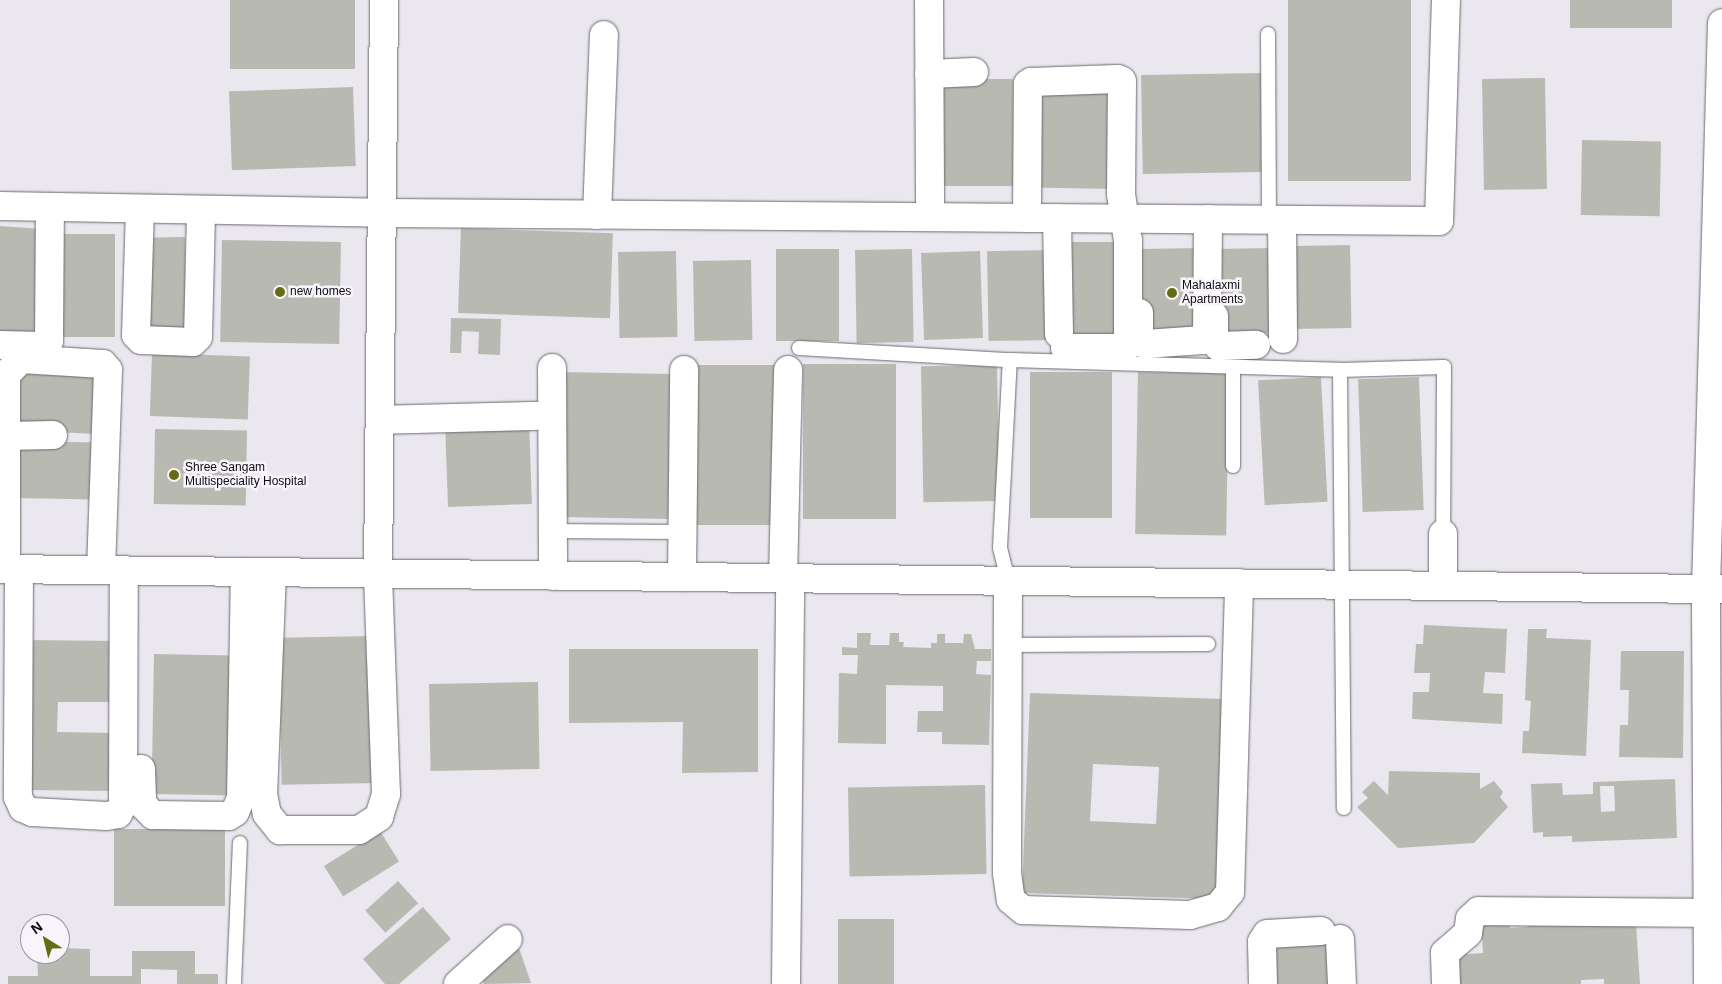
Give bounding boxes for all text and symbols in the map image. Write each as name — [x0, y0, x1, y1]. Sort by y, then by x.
place label: Mahalaxmi Apartments — [1182, 279, 1243, 307]
place label: new homes — [290, 285, 351, 299]
marker: new homes — [274, 286, 286, 298]
marker: Mahalaxmi Apartments — [1166, 287, 1178, 299]
place label: Shree Sangam Multispeciality Hospital — [185, 461, 306, 489]
marker: Shree Sangam Multispeciality Hospital — [167, 468, 181, 482]
north arrow — [20, 914, 70, 964]
text: N — [28, 918, 46, 937]

